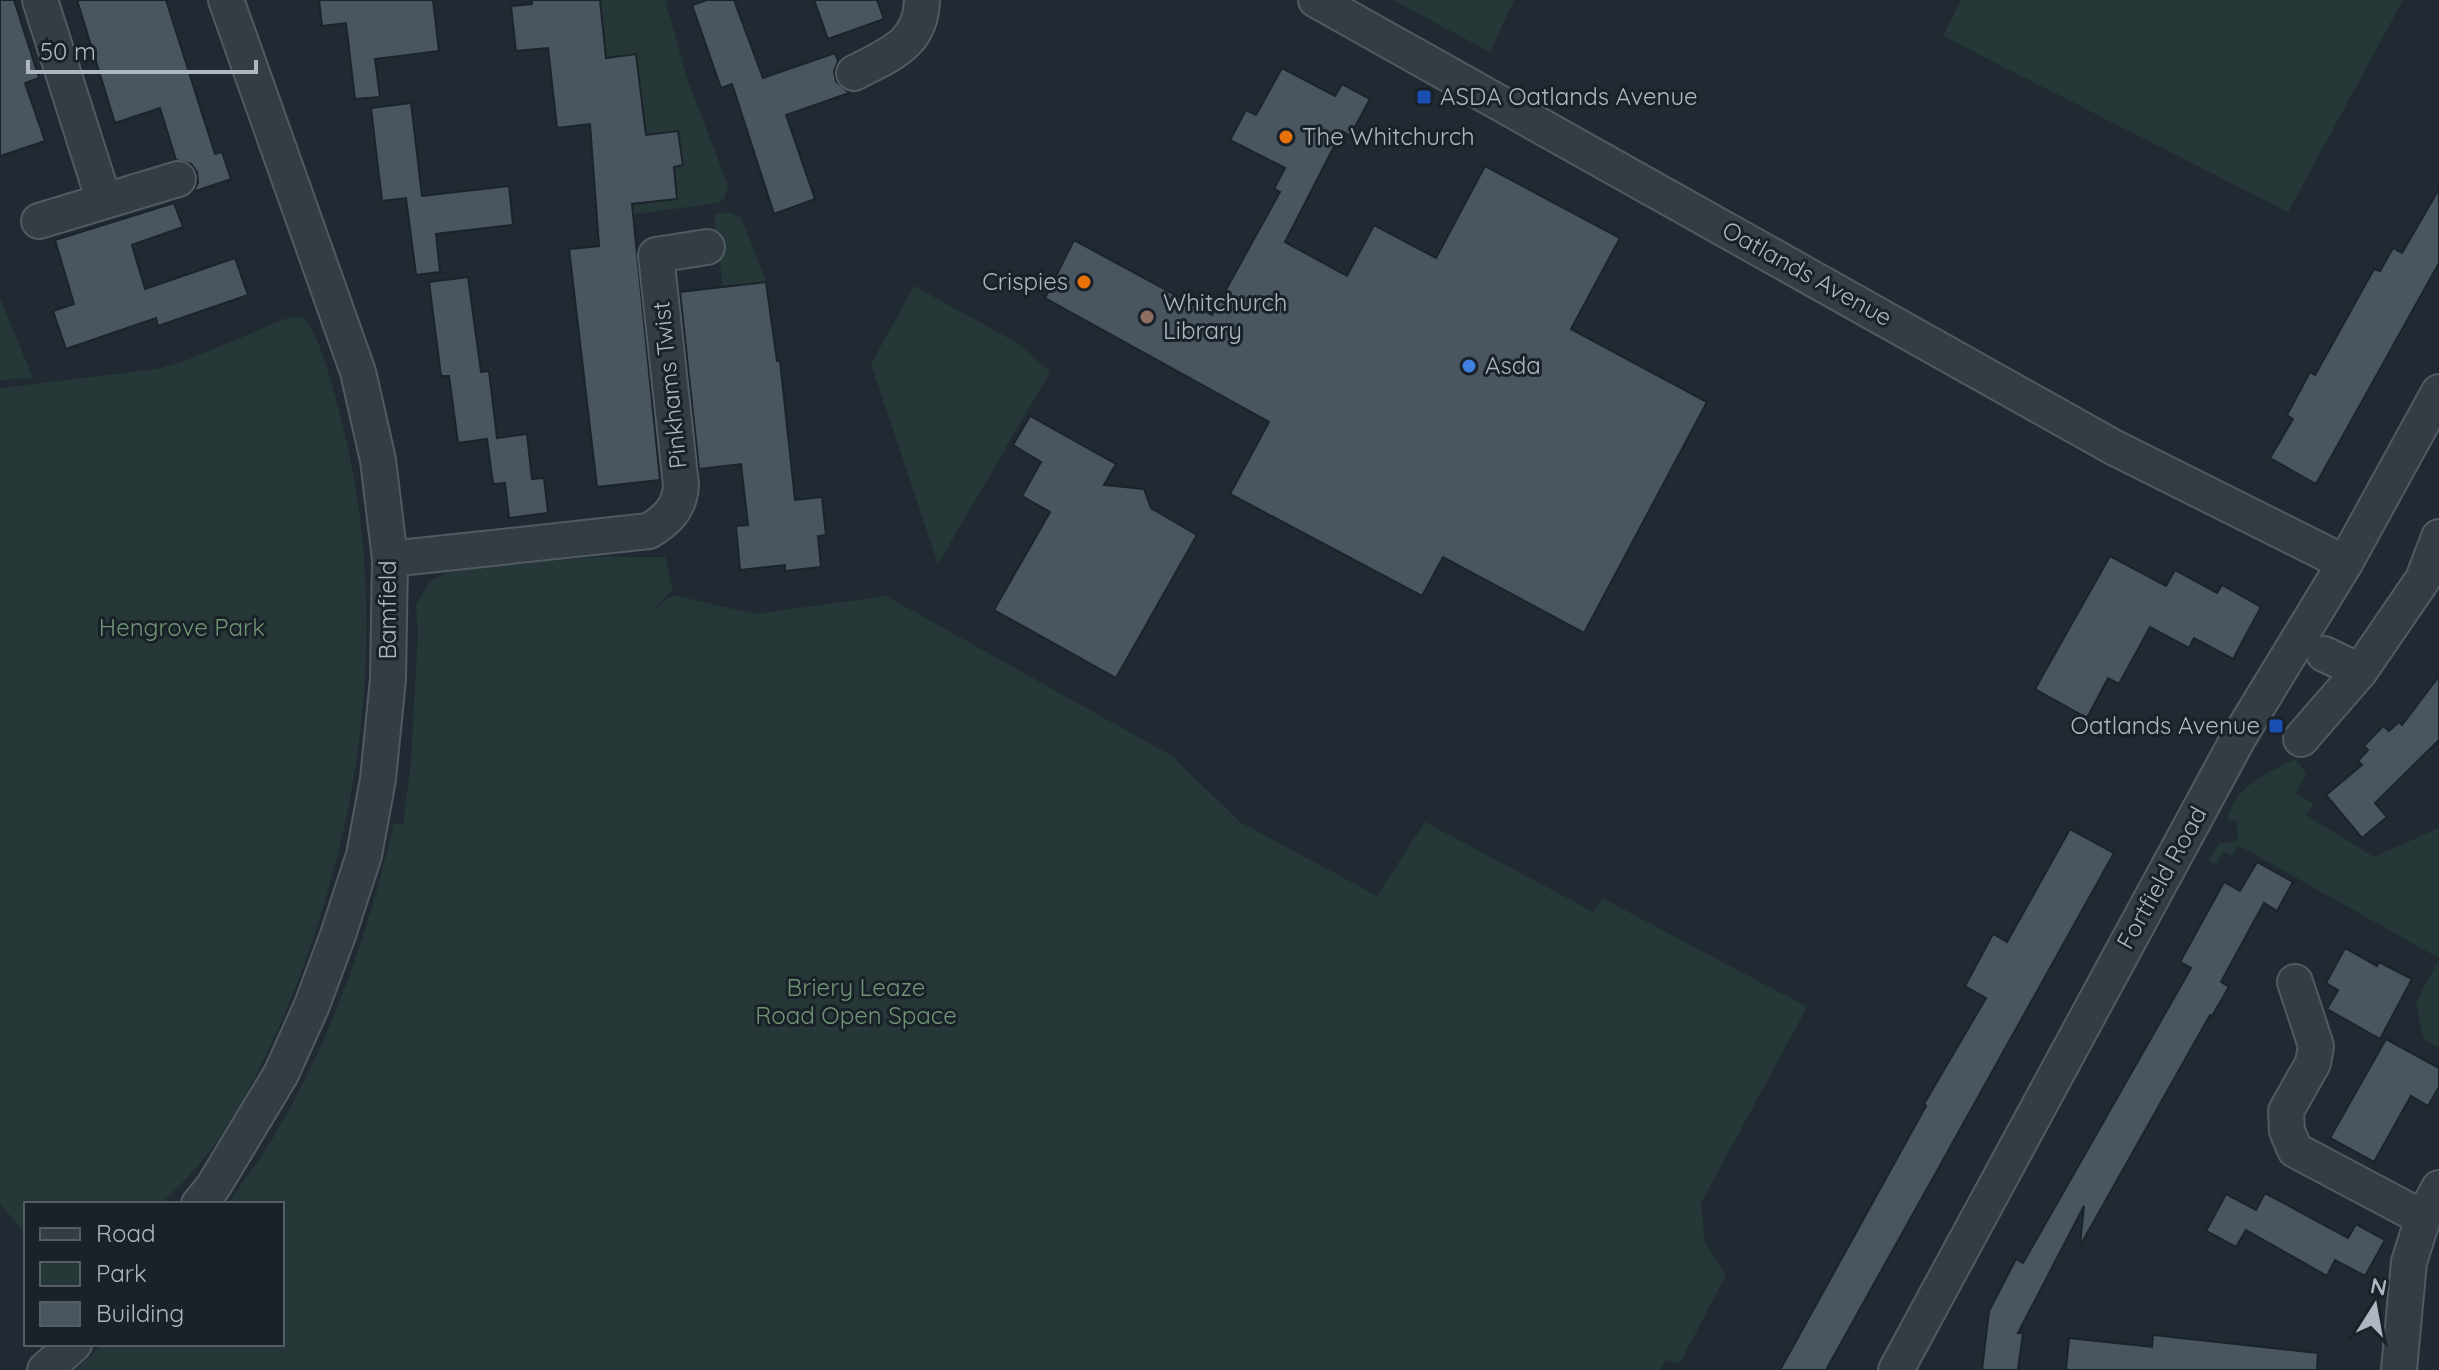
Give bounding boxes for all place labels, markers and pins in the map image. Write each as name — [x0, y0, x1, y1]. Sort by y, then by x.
place label: ASDA Oatlands Avenue — [1440, 81, 1698, 111]
marker: ASDA Oatlands Avenue — [1415, 88, 1433, 106]
place label: The Whitchurch — [1302, 121, 1475, 151]
marker: The Whitchurch — [1277, 128, 1295, 146]
place label: Crispies — [982, 266, 1068, 296]
marker: Crispies — [1075, 273, 1093, 291]
place label: Whitchurch Library — [1163, 287, 1287, 345]
marker: Whitchurch Library — [1138, 308, 1156, 326]
place label: Asda — [1485, 350, 1541, 380]
marker: Asda — [1460, 357, 1478, 375]
place label: Oatlands Avenue — [2071, 710, 2260, 740]
marker: Oatlands Avenue — [2267, 717, 2285, 735]

